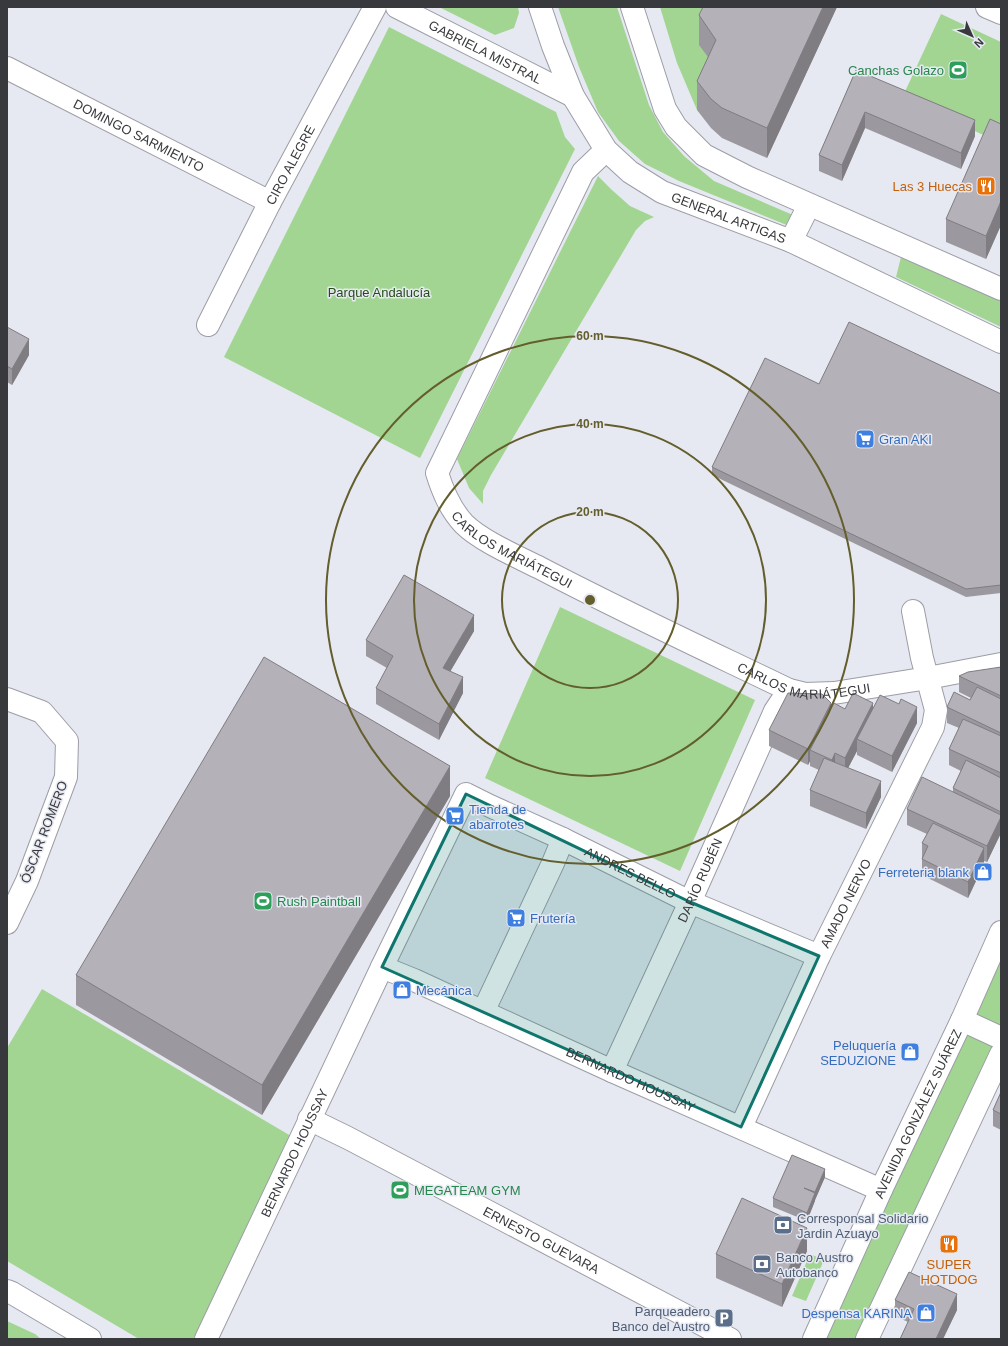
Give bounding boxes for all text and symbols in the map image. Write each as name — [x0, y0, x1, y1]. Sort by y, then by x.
north arrow — [952, 16, 992, 56]
street label: GABRIELA MISTRAL — [426, 17, 544, 86]
text: N — [972, 36, 986, 50]
sports icon: Canchas Golazo — [947, 59, 969, 81]
place label: Canchas Golazo — [848, 63, 944, 78]
street label: DOMINGO SARMIENTO — [71, 96, 207, 175]
street label: CIRO ALEGRE — [263, 122, 318, 207]
restaurant icon: Las 3 Huecas — [975, 175, 997, 197]
place label: Las 3 Huecas — [893, 179, 972, 194]
street label: GENERAL ARTIGAS — [669, 189, 789, 246]
park label: Parque Andalucía — [328, 285, 431, 300]
text: 60 m — [576, 329, 604, 343]
text: 40 m — [576, 417, 604, 431]
supermarket icon: Gran AKI — [854, 428, 876, 450]
place label: Gran AKI — [879, 432, 932, 447]
text: 20 m — [576, 505, 604, 519]
street label: CARLOS MARIÁTEGUI — [449, 508, 575, 591]
centre of rings — [583, 593, 597, 607]
street label: CARLOS MARIÁTEGUI — [735, 659, 871, 702]
street label: ÓSCAR ROMERO — [18, 779, 70, 885]
place label: Tienda de abarrotes — [469, 802, 526, 832]
supermarket icon: Tienda de abarrotes — [444, 805, 466, 827]
street label: DARÍO RUBÉN — [674, 836, 725, 924]
street label: ANDRES BELLO — [582, 844, 678, 901]
street label: AMADO NERVO — [817, 856, 874, 950]
shop icon: Ferreteria blank — [972, 861, 994, 883]
place label: Ferreteria blank — [878, 865, 969, 880]
sports icon: Rush Paintball — [252, 890, 274, 912]
place label: Rush Paintball — [277, 894, 361, 909]
supermarket icon: Frutería — [505, 907, 527, 929]
place label: Frutería — [530, 911, 576, 926]
shop icon: Mecánica — [391, 979, 413, 1001]
place label: Mecánica — [416, 983, 472, 998]
street label: AVENIDA GONZÁLEZ SUÁREZ — [871, 1027, 964, 1201]
place label: Peluquería SEDUZIONE — [820, 1038, 897, 1068]
shop icon: Peluquería SEDUZIONE — [899, 1041, 921, 1063]
street label: BERNARDO HOUSSAY — [564, 1044, 698, 1115]
street label: BERNARDO HOUSSAY — [257, 1086, 331, 1219]
sports icon: MEGATEAM GYM — [389, 1179, 411, 1201]
place label: MEGATEAM GYM — [414, 1183, 521, 1198]
street label: ERNESTO GUEVARA — [481, 1203, 602, 1277]
place label: Corresponsal Solidario Jardin Azuayo — [797, 1211, 929, 1241]
bank icon: Corresponsal Solidario Jardin Azuayo — [772, 1214, 794, 1236]
restaurant icon: SUPER HOTDOG — [938, 1233, 960, 1255]
place label: Banco Austro Autobanco — [776, 1250, 853, 1280]
bank icon: Banco Austro Autobanco — [751, 1253, 773, 1275]
place label: SUPER HOTDOG — [920, 1257, 978, 1287]
shop icon: Despensa KARINA — [915, 1302, 937, 1324]
place label: Parqueadero Banco del Austro — [612, 1304, 710, 1334]
place label: Despensa KARINA — [801, 1306, 912, 1321]
parking icon: Parqueadero Banco del Austro — [713, 1307, 735, 1329]

